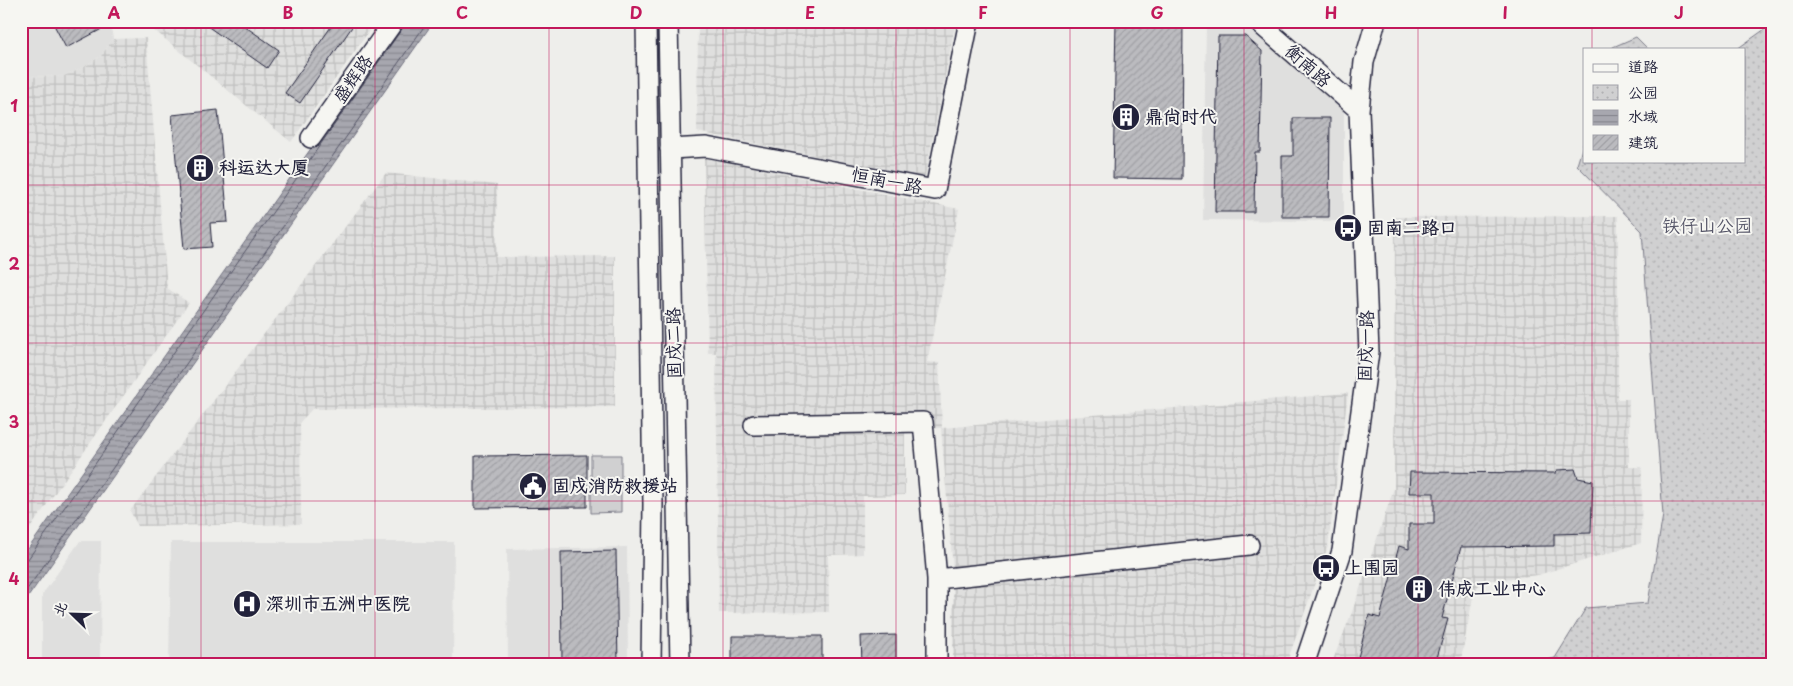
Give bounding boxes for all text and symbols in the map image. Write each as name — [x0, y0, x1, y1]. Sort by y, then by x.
text: A — [108, 0, 121, 24]
text: B — [283, 0, 294, 24]
text: C — [456, 0, 468, 24]
text: D — [630, 0, 642, 24]
text: E — [805, 0, 815, 24]
text: F — [978, 0, 988, 24]
text: G — [1150, 0, 1164, 24]
text: H — [1325, 0, 1337, 24]
text: I — [1502, 0, 1508, 24]
text: J — [1674, 0, 1684, 24]
street label: 衡南路 — [1280, 37, 1338, 93]
street label: 盛辉路 — [325, 48, 378, 108]
legend — [1583, 48, 1746, 162]
text: 道路 — [1628, 54, 1658, 77]
text: 公园 — [1628, 80, 1658, 103]
text: 1 — [10, 93, 18, 117]
building icon: 鼎尚时代 — [1111, 102, 1141, 132]
place label: 鼎尚时代 — [1145, 102, 1217, 129]
text: 水域 — [1628, 104, 1658, 127]
text: 建筑 — [1628, 130, 1658, 153]
building icon: 科运达大厦 — [185, 153, 215, 183]
place label: 科运达大厦 — [219, 153, 309, 180]
street label: 恒南一路 — [849, 159, 925, 200]
park label: 铁仔山公园 — [1662, 211, 1752, 238]
bus stop icon: 固南二路口 — [1333, 213, 1363, 243]
place label: 固南二路口 — [1367, 213, 1457, 240]
text: 2 — [8, 251, 20, 275]
street label: 固戍二路 — [658, 307, 687, 379]
street label: 固戍一路 — [1350, 309, 1379, 382]
text: 3 — [9, 409, 19, 433]
public building icon: 固戍消防救援站 — [518, 471, 548, 501]
place label: 固戍消防救援站 — [552, 471, 678, 498]
bus stop icon: 上围园 — [1311, 553, 1341, 583]
place label: 上围园 — [1345, 553, 1399, 580]
text: 4 — [9, 566, 20, 590]
building icon: 伟成工业中心 — [1404, 574, 1434, 604]
place label: 伟成工业中心 — [1438, 574, 1546, 601]
north arrow — [48, 588, 98, 638]
hospital icon: 深圳市五洲中医院 — [232, 589, 262, 619]
place label: 深圳市五洲中医院 — [266, 589, 410, 616]
text: 北 — [47, 598, 72, 619]

